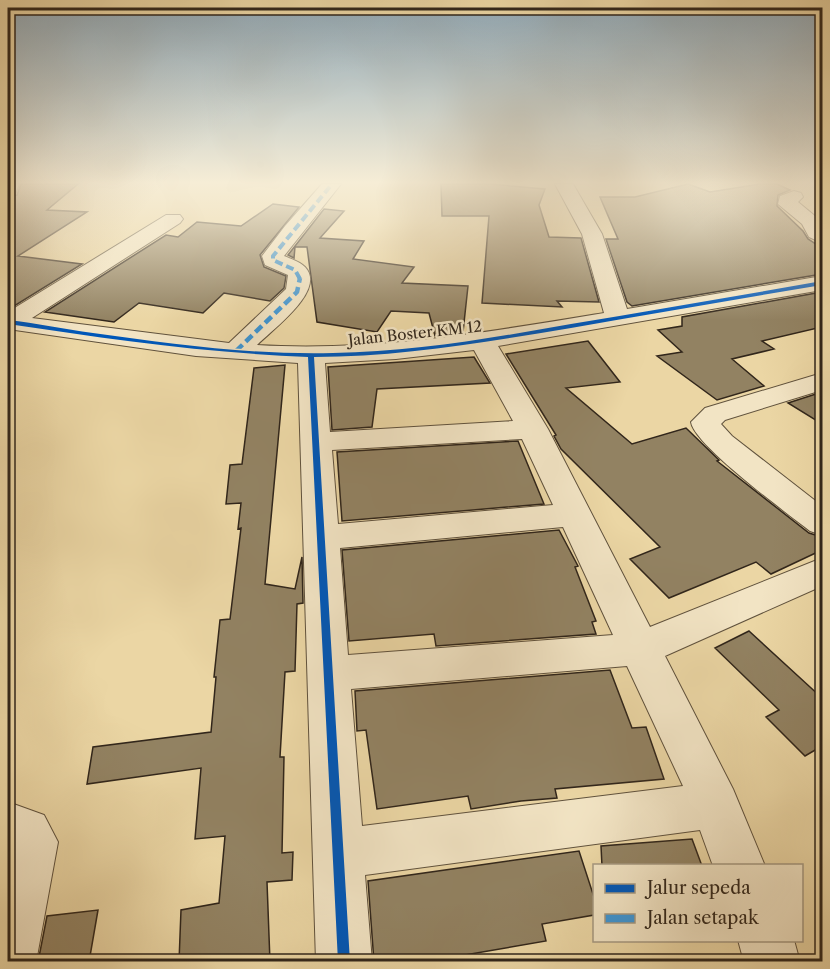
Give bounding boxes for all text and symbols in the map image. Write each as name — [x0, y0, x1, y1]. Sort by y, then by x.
street label: Jalan Boster KM 12 — [345, 317, 483, 350]
legend — [593, 864, 803, 942]
text: Jalur sepeda — [644, 877, 751, 899]
text: Jalan setapak — [644, 907, 760, 929]

